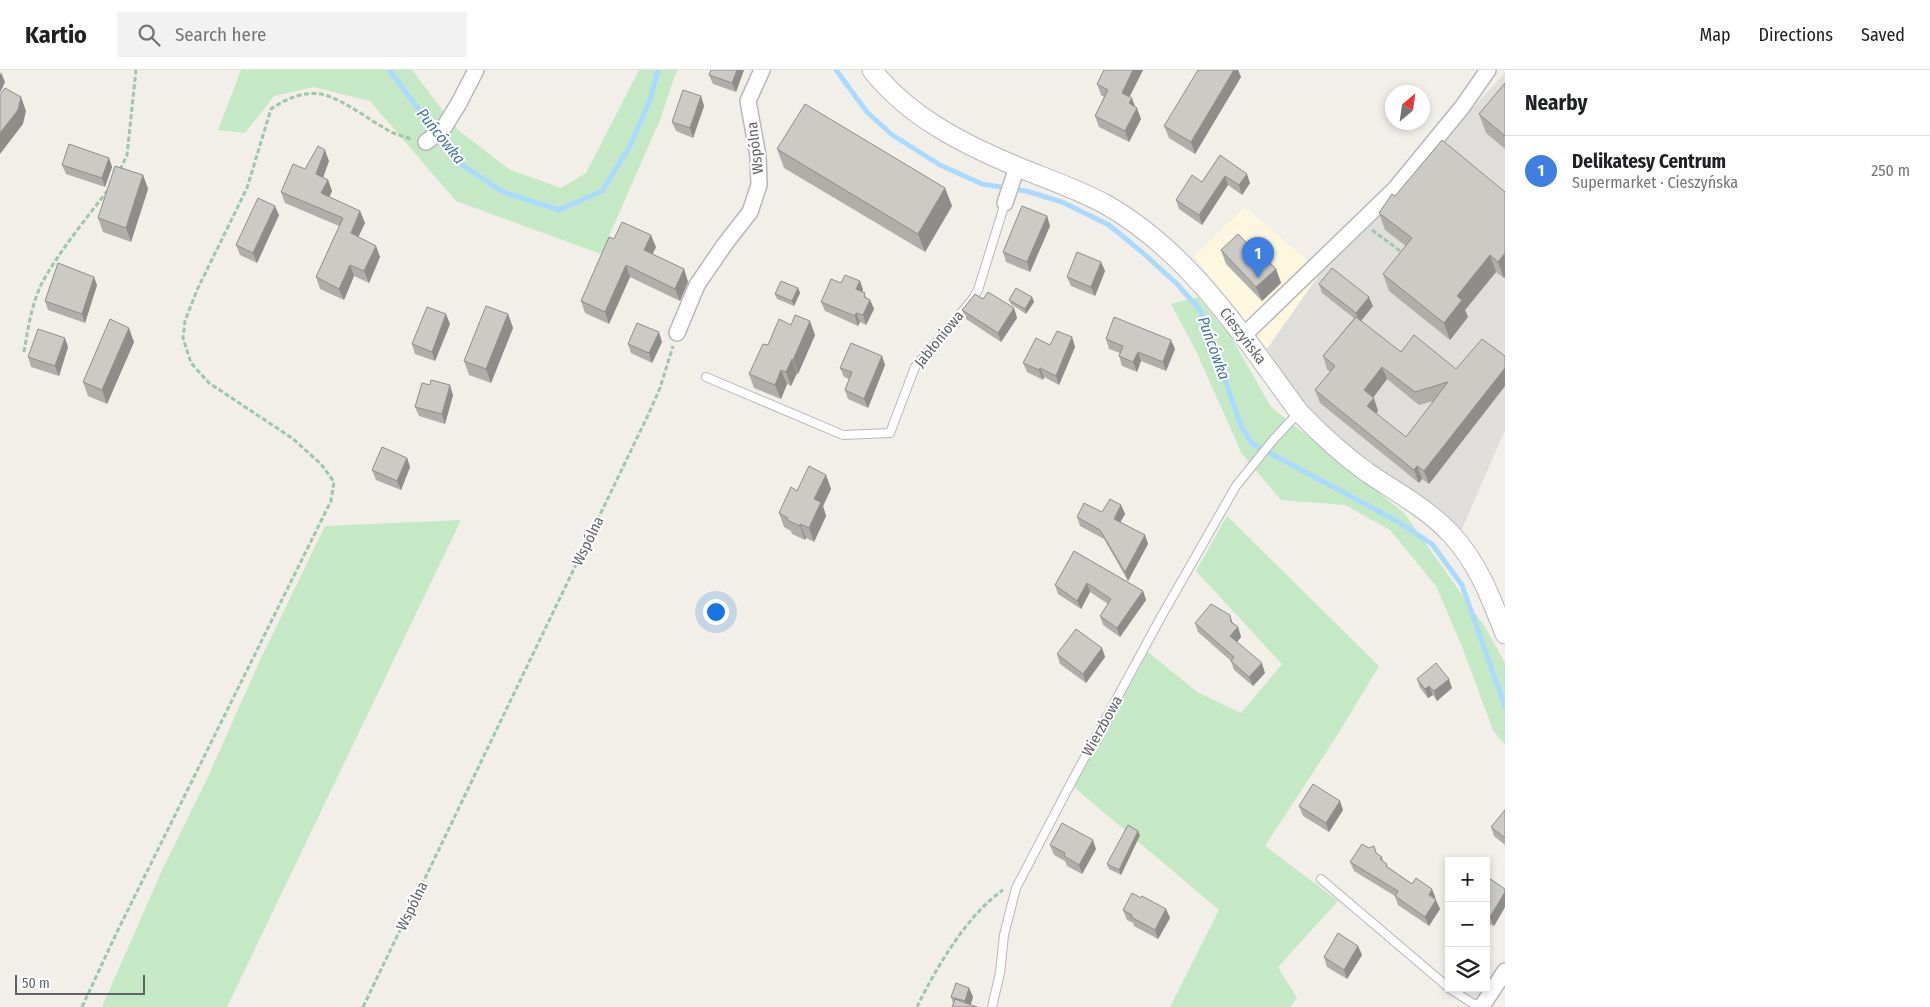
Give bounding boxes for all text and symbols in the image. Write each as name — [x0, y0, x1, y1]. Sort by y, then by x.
search box — [117, 12, 467, 57]
text: Kartio — [25, 21, 87, 49]
icon: search — [135, 21, 163, 49]
text: Search here — [175, 23, 266, 46]
text: Map — [1699, 24, 1731, 46]
text: Directions — [1759, 24, 1833, 46]
text: Saved — [1861, 24, 1905, 46]
north arrow — [1385, 85, 1430, 130]
text: Nearby — [1525, 90, 1587, 116]
water label: Puńcówka — [413, 104, 469, 168]
street label: Wspólna — [743, 121, 767, 175]
text: Delikatesy Centrum — [1572, 150, 1726, 173]
text: 1 — [1538, 161, 1544, 180]
text: 250 m — [1871, 161, 1910, 180]
text: Supermarket · Cieszyńska — [1572, 173, 1738, 192]
pin: 1 — [1242, 237, 1274, 278]
street label: Cieszyńska — [1216, 304, 1270, 368]
street label: Jabłoniowa — [911, 307, 967, 371]
water label: Puńcówka — [1194, 314, 1234, 382]
street label: Wspólna — [568, 513, 608, 569]
your location — [703, 599, 729, 625]
street label: Wierzbowa — [1078, 693, 1126, 759]
map controls — [1445, 857, 1490, 992]
button: + — [1445, 857, 1490, 902]
street label: Wspólna — [392, 878, 432, 934]
button: − — [1445, 902, 1490, 947]
button: layers — [1445, 947, 1490, 992]
scale bar — [15, 972, 145, 995]
text: 50 m — [22, 975, 50, 992]

